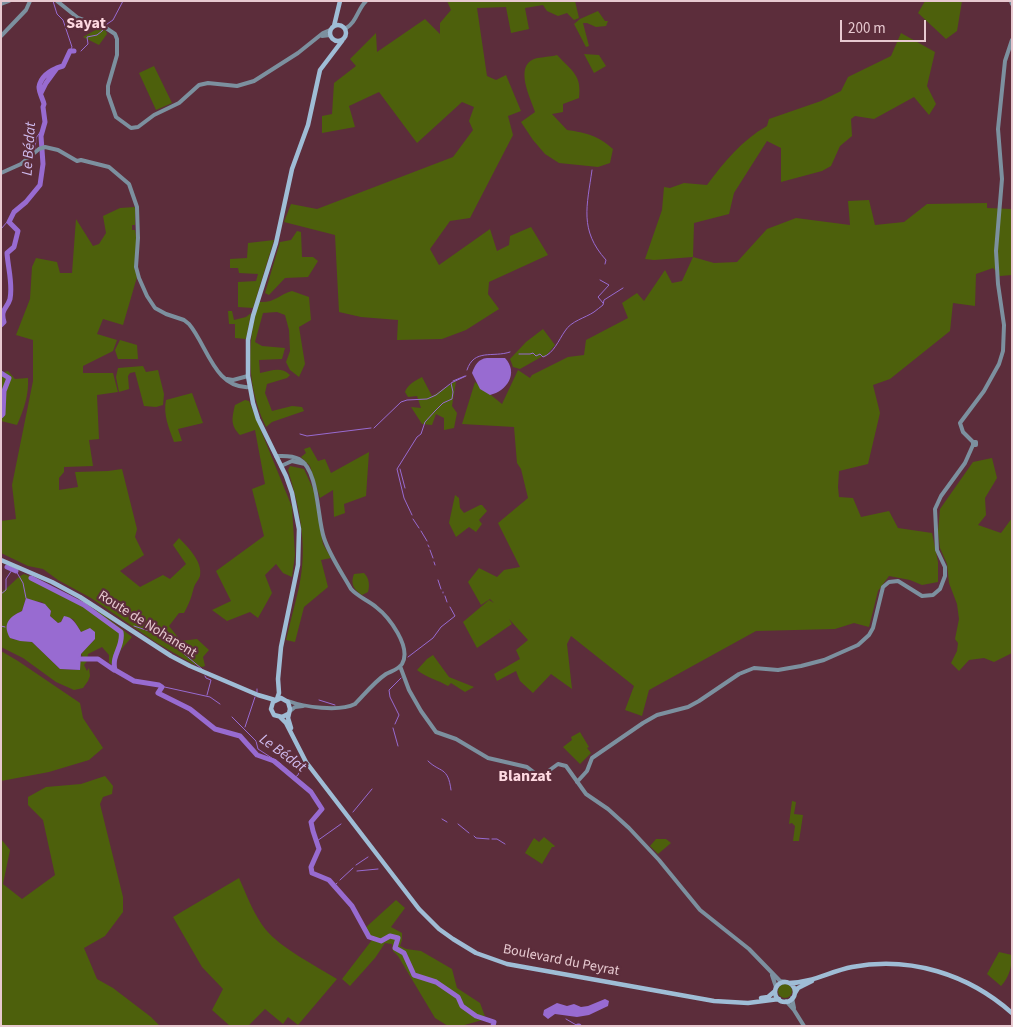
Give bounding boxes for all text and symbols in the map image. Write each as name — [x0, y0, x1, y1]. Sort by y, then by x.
scale bar — [843, 10, 929, 42]
district label: Sayat — [66, 14, 106, 34]
text: 200 m — [848, 18, 886, 39]
water label: Le Bédat — [19, 122, 41, 176]
street label: Route de Nohanent — [95, 588, 199, 662]
water label: Le Bédat — [255, 731, 309, 777]
district label: Blanzat — [498, 767, 552, 787]
street label: Boulevard du Peyrat — [501, 941, 621, 981]

